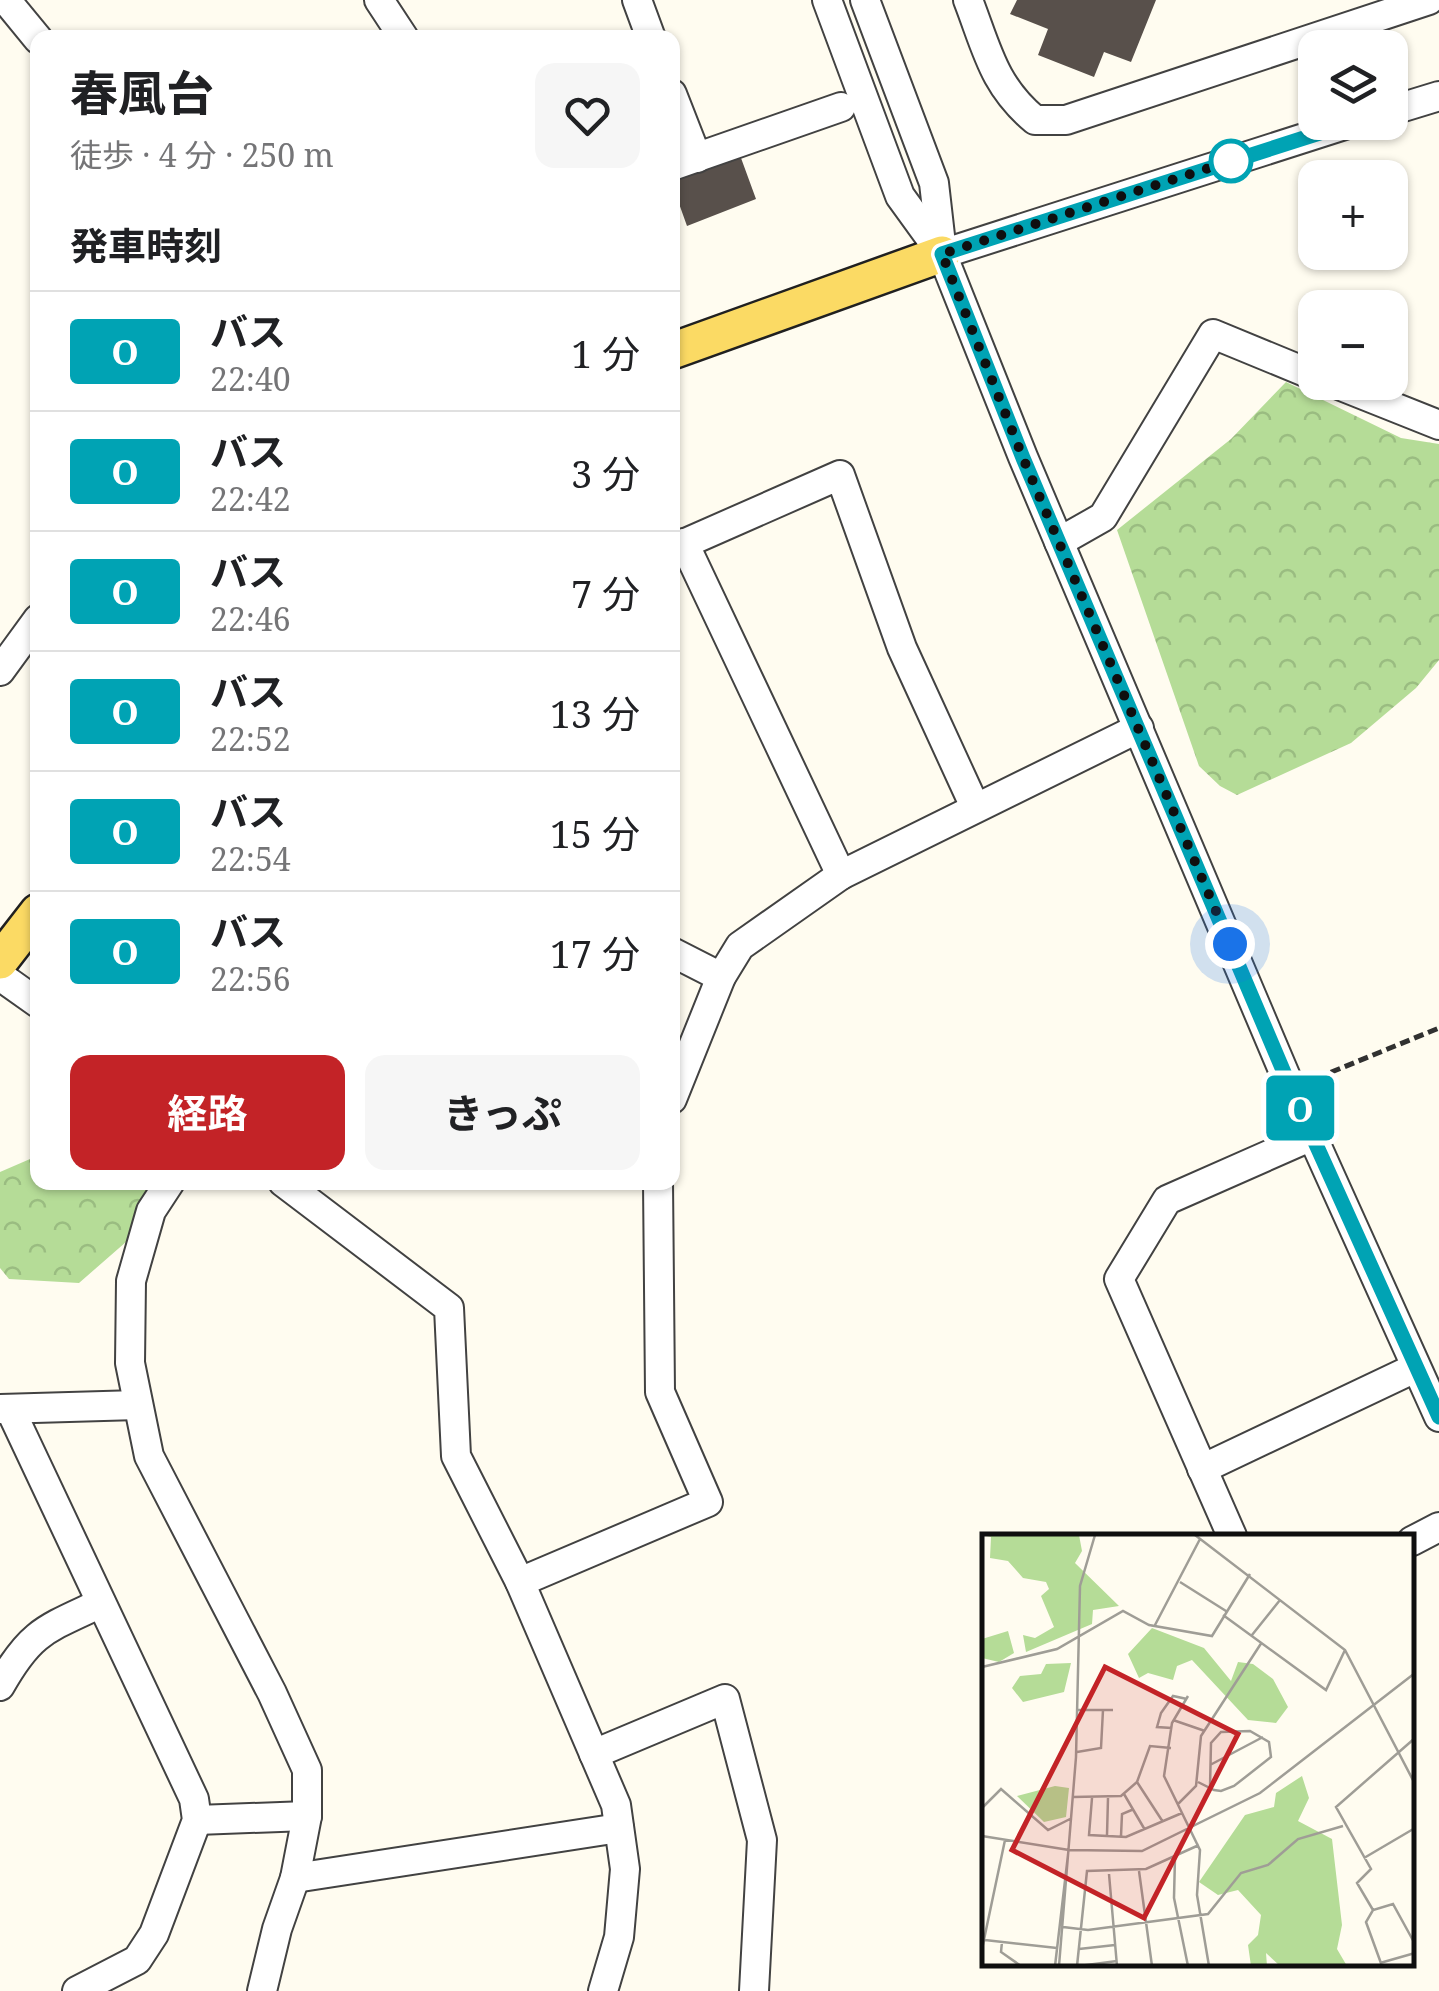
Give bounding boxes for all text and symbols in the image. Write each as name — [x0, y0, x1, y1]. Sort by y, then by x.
map controls — [1298, 30, 1408, 400]
button: layers — [1298, 30, 1408, 140]
text: 春風台 — [70, 60, 214, 125]
button: heart — [535, 63, 640, 168]
text: 徒歩 · 4 分 · 250 m — [70, 133, 334, 176]
unlabelled marker — [1210, 140, 1252, 182]
button: + — [1298, 160, 1408, 270]
text: 発車時刻 — [70, 219, 222, 271]
button: − — [1298, 290, 1408, 400]
text: バス — [210, 305, 286, 357]
text: 1 分 — [571, 327, 640, 379]
text: O — [111, 328, 139, 375]
text: 22:40 — [210, 357, 291, 400]
text: バス — [210, 425, 286, 477]
text: 3 分 — [571, 447, 640, 499]
text: O — [111, 448, 139, 495]
text: 22:42 — [210, 477, 291, 520]
text: バス — [210, 545, 286, 597]
text: 7 分 — [571, 567, 640, 619]
text: O — [111, 568, 139, 615]
text: 22:46 — [210, 597, 291, 640]
text: バス — [210, 665, 286, 717]
text: 13 分 — [550, 687, 640, 739]
text: O — [111, 688, 139, 735]
text: 22:52 — [210, 717, 291, 760]
text: バス — [210, 785, 286, 837]
text: 15 分 — [550, 807, 640, 859]
text: O — [111, 808, 139, 855]
text: 22:54 — [210, 837, 291, 880]
text: バス — [210, 905, 286, 957]
your location — [1205, 919, 1255, 969]
text: 17 分 — [550, 927, 640, 979]
text: O — [111, 928, 139, 975]
text: 22:56 — [210, 957, 291, 1000]
button: 経路 — [70, 1055, 345, 1170]
button: きっぷ — [365, 1055, 640, 1170]
line badge: O — [1268, 1076, 1332, 1140]
text: O — [1286, 1085, 1314, 1132]
inset map — [982, 1534, 1414, 1966]

